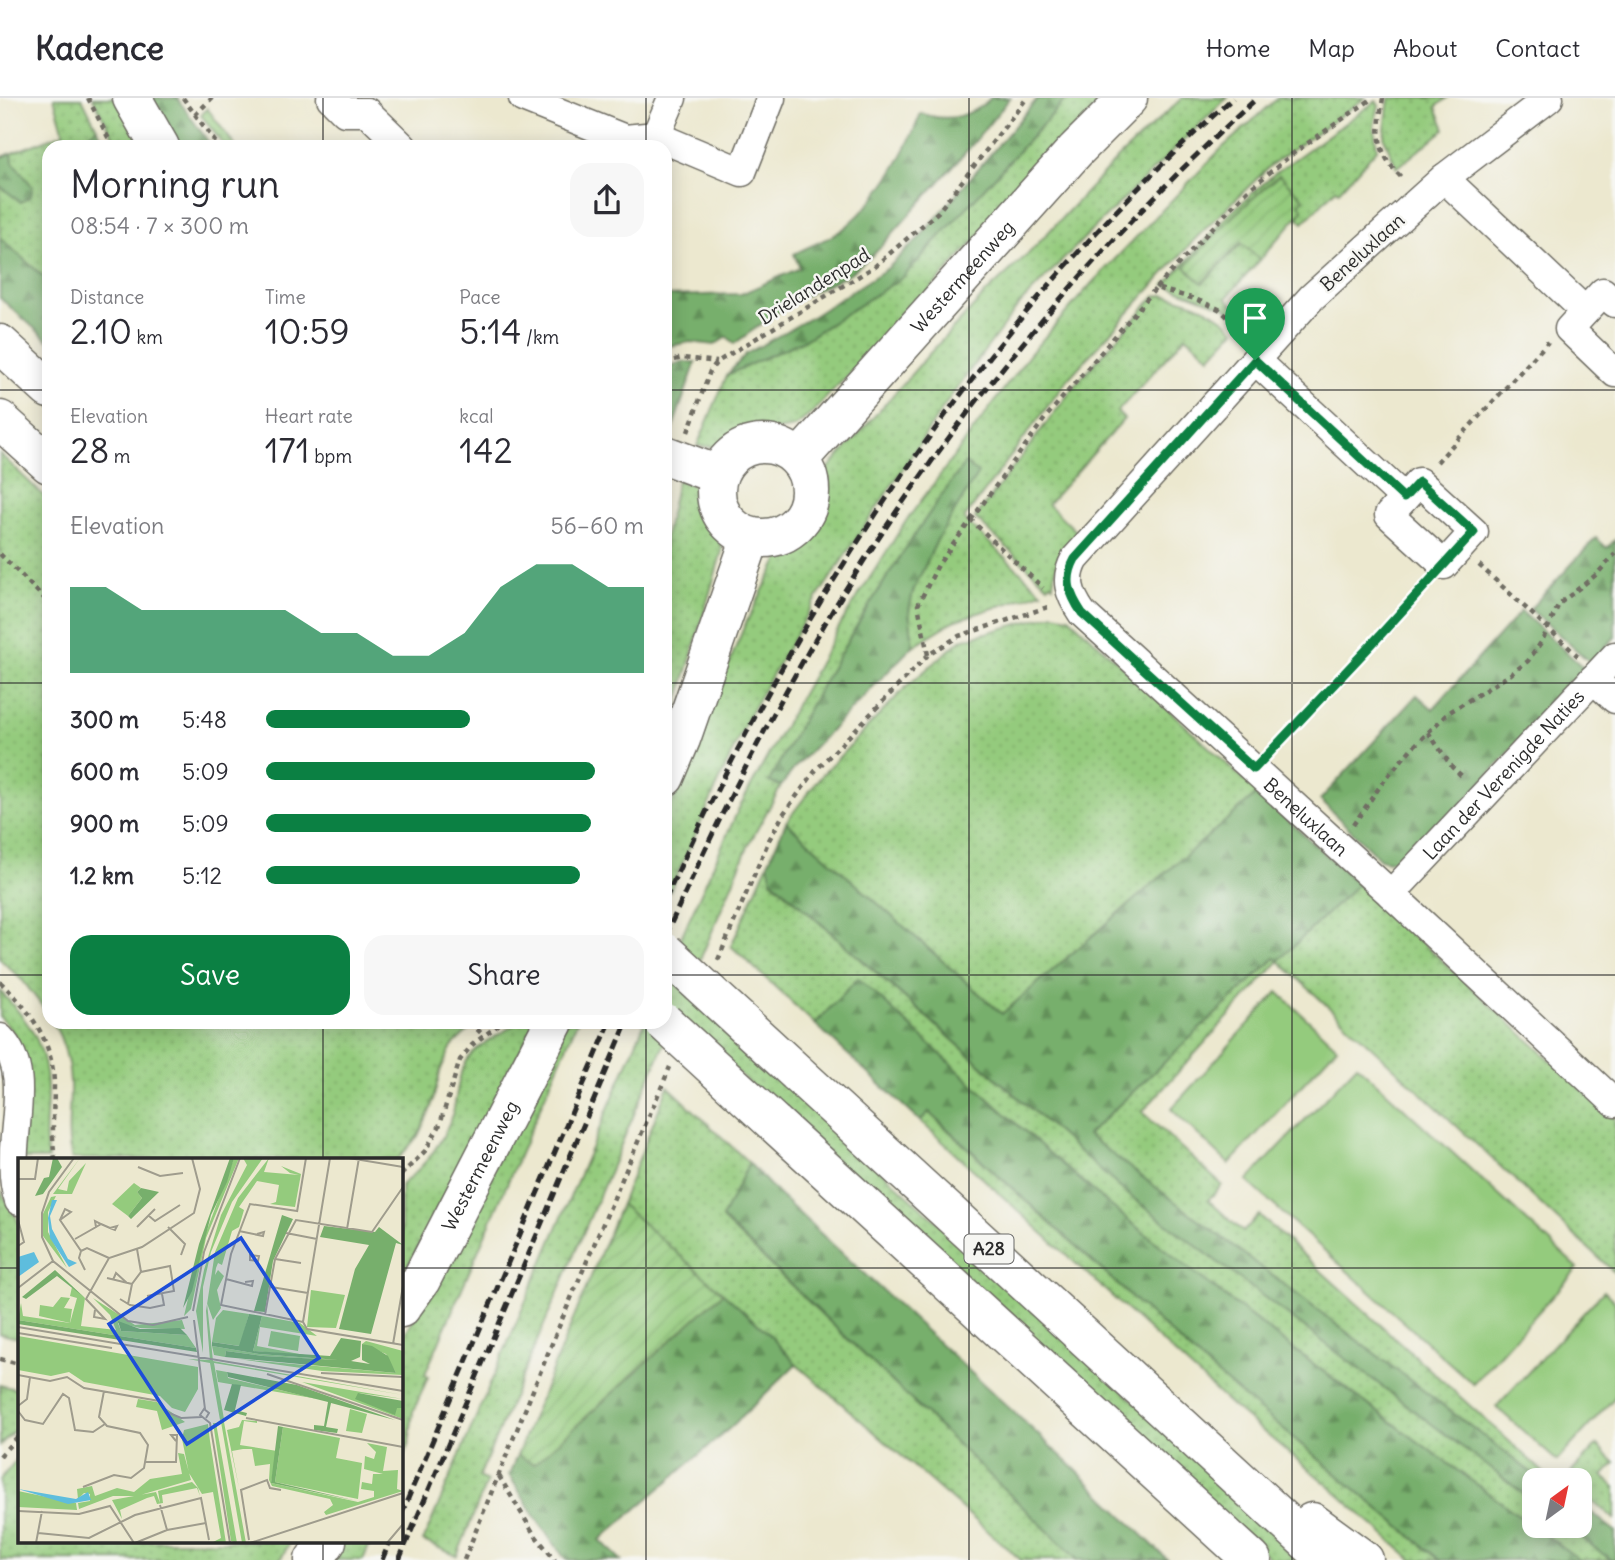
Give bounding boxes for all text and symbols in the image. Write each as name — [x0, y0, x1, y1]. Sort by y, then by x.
text: Kadence — [35, 27, 164, 69]
text: Home — [1206, 33, 1270, 63]
text: Map — [1308, 33, 1355, 63]
text: About — [1393, 33, 1457, 63]
text: Contact — [1495, 33, 1580, 63]
text: Morning run — [70, 161, 280, 208]
button: share — [570, 163, 644, 237]
street label: Beneluxlaan — [1315, 208, 1409, 296]
text: 08:54 · 7 × 300 m — [70, 211, 249, 240]
street label: Westermeenweg — [906, 215, 1019, 338]
street label: Drielandenpad — [754, 242, 874, 330]
text: Distance — [70, 285, 144, 309]
text: Time — [265, 285, 306, 309]
text: Pace — [459, 285, 501, 309]
pin — [1225, 288, 1285, 360]
icon: arrive — [1236, 299, 1274, 337]
text: 2.10 — [70, 309, 132, 353]
text: 10:59 — [265, 309, 350, 353]
text: 5:14 — [459, 309, 522, 353]
text: km — [132, 325, 163, 349]
text: /km — [522, 325, 559, 349]
text: Elevation — [70, 404, 148, 428]
text: Heart rate — [265, 404, 353, 428]
text: kcal — [459, 404, 494, 428]
text: 28 — [70, 428, 109, 472]
text: 171 — [265, 428, 310, 472]
text: 142 — [459, 428, 513, 472]
text: m — [109, 444, 131, 468]
text: bpm — [310, 444, 352, 468]
text: Elevation — [70, 511, 164, 540]
text: 56–60 m — [550, 511, 644, 540]
street label: Laan der Verenigde Naties — [1418, 684, 1589, 865]
text: 300 m — [70, 705, 139, 734]
text: 5:48 — [182, 705, 227, 734]
text: 600 m — [70, 757, 139, 786]
text: 5:09 — [182, 757, 229, 786]
street label: Beneluxlaan — [1259, 772, 1353, 861]
text: 900 m — [70, 809, 139, 838]
text: 5:09 — [182, 809, 229, 838]
text: 1.2 km — [70, 861, 134, 890]
text: 5:12 — [182, 861, 222, 890]
button: Save — [70, 935, 350, 1015]
button: Share — [364, 935, 644, 1015]
street label: Westermeenweg — [436, 1096, 523, 1235]
inset map — [18, 1158, 402, 1542]
road number: A28 — [964, 1234, 1014, 1264]
north arrow — [1522, 1468, 1592, 1538]
map controls — [1522, 1468, 1592, 1538]

